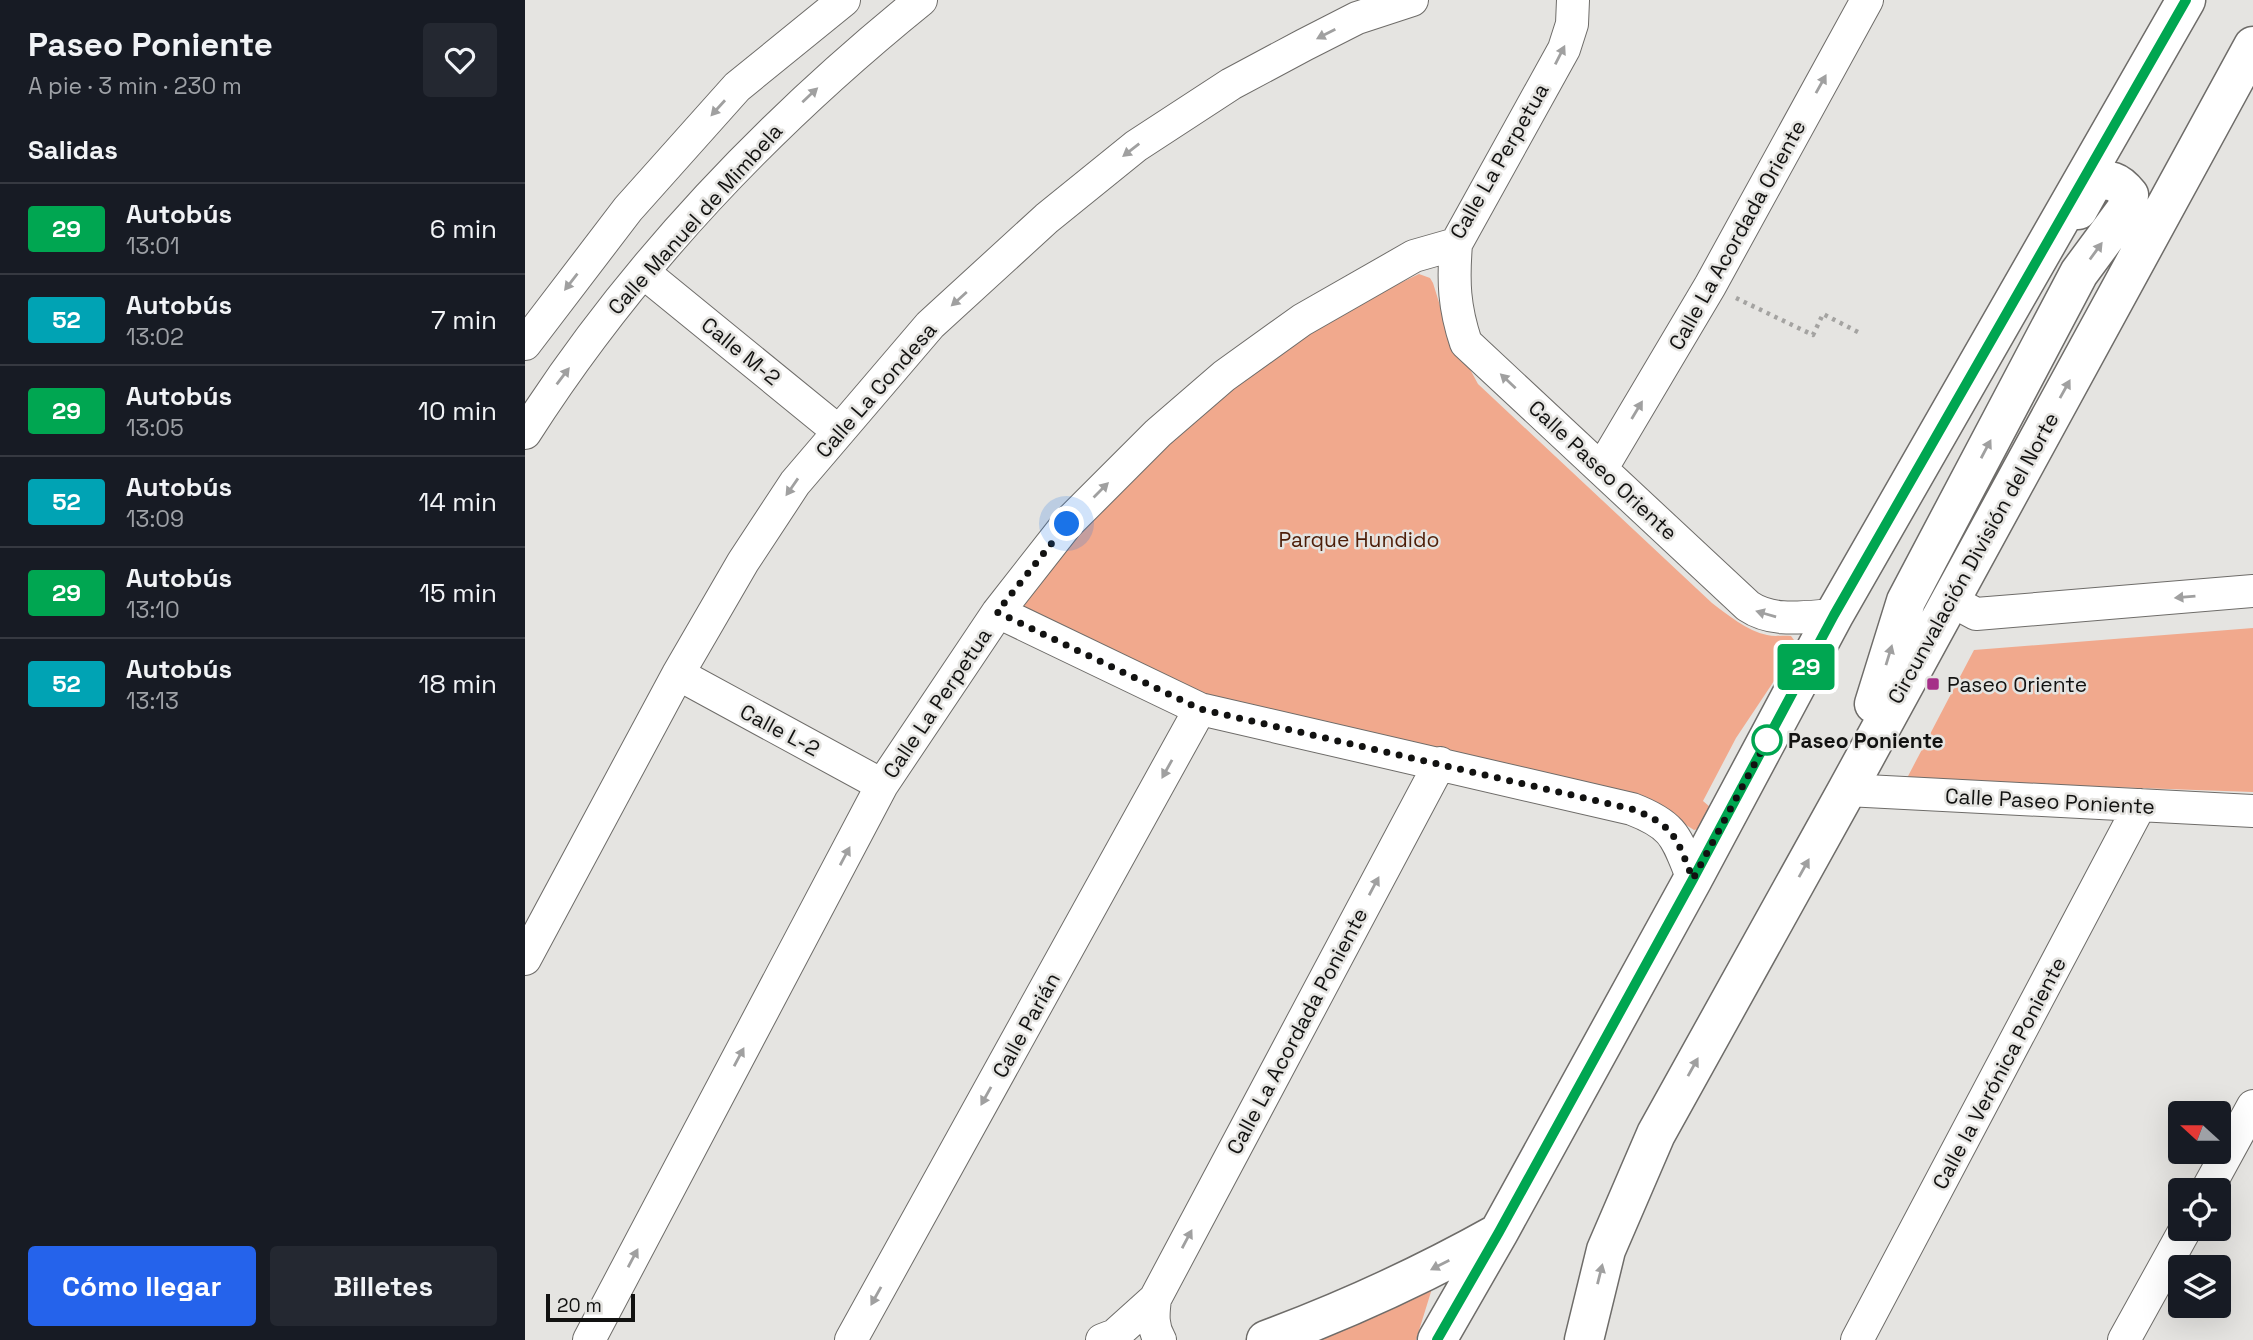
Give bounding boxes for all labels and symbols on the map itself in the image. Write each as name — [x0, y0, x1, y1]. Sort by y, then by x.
one-way arrow — [1316, 28, 1336, 39]
one-way arrow — [1553, 45, 1565, 65]
one-way arrow — [1815, 74, 1827, 93]
street label: Calle La Perpetua — [1443, 78, 1555, 244]
one-way arrow — [801, 88, 818, 104]
one-way arrow — [710, 99, 726, 117]
street label: Calle La Acordada Oriente — [1662, 115, 1812, 355]
street label: Calle Manuel de Mimbela — [602, 118, 788, 320]
one-way arrow — [1122, 143, 1140, 157]
one-way arrow — [2089, 241, 2103, 260]
one-way arrow — [564, 273, 579, 291]
one-way arrow — [950, 291, 968, 307]
street label: Calle M-2 — [696, 311, 786, 391]
street label: Calle La Condesa — [810, 317, 942, 463]
one-way arrow — [556, 367, 570, 385]
one-way arrow — [1499, 373, 1517, 389]
one-way arrow — [2059, 379, 2071, 399]
street label: Calle Paseo Oriente — [1523, 394, 1683, 546]
one-way arrow — [1631, 400, 1643, 419]
street label: Circunvalación División del Norte — [1881, 408, 2065, 708]
one-way arrow — [1980, 440, 1992, 459]
one-way arrow — [785, 478, 799, 496]
one-way arrow — [1092, 482, 1109, 498]
your location — [1049, 506, 1084, 541]
park label: Parque Hundido — [1279, 526, 1439, 553]
one-way arrow — [2174, 592, 2196, 603]
one-way arrow — [1756, 609, 1777, 619]
street label: Calle La Perpetua — [877, 623, 997, 783]
line badge: 29 — [1775, 644, 1837, 690]
one-way arrow — [1885, 644, 1895, 665]
place label: Paseo Oriente — [1947, 671, 2087, 698]
marker: Paseo Oriente — [1925, 676, 1941, 692]
street label: Calle L-2 — [736, 698, 824, 762]
marker: Paseo Poniente — [1752, 725, 1782, 755]
place label: Paseo Poniente — [1788, 727, 1944, 754]
one-way arrow — [1161, 759, 1173, 778]
street label: Calle Paseo Poniente — [1944, 782, 2156, 820]
one-way arrow — [839, 845, 851, 865]
one-way arrow — [1798, 859, 1810, 878]
one-way arrow — [1368, 877, 1380, 896]
street label: Calle La Acordada Poniente — [1221, 903, 1373, 1159]
street label: Calle la Verónica Poniente — [1926, 952, 2072, 1194]
street label: Calle Parián — [986, 968, 1066, 1082]
one-way arrow — [733, 1047, 745, 1067]
one-way arrow — [1687, 1057, 1699, 1077]
one-way arrow — [980, 1087, 992, 1106]
north arrow — [2168, 1101, 2231, 1164]
one-way arrow — [1180, 1228, 1192, 1248]
one-way arrow — [627, 1248, 639, 1268]
one-way arrow — [1430, 1259, 1450, 1271]
one-way arrow — [1595, 1263, 1606, 1285]
one-way arrow — [870, 1286, 882, 1305]
scale bar — [546, 1291, 635, 1323]

